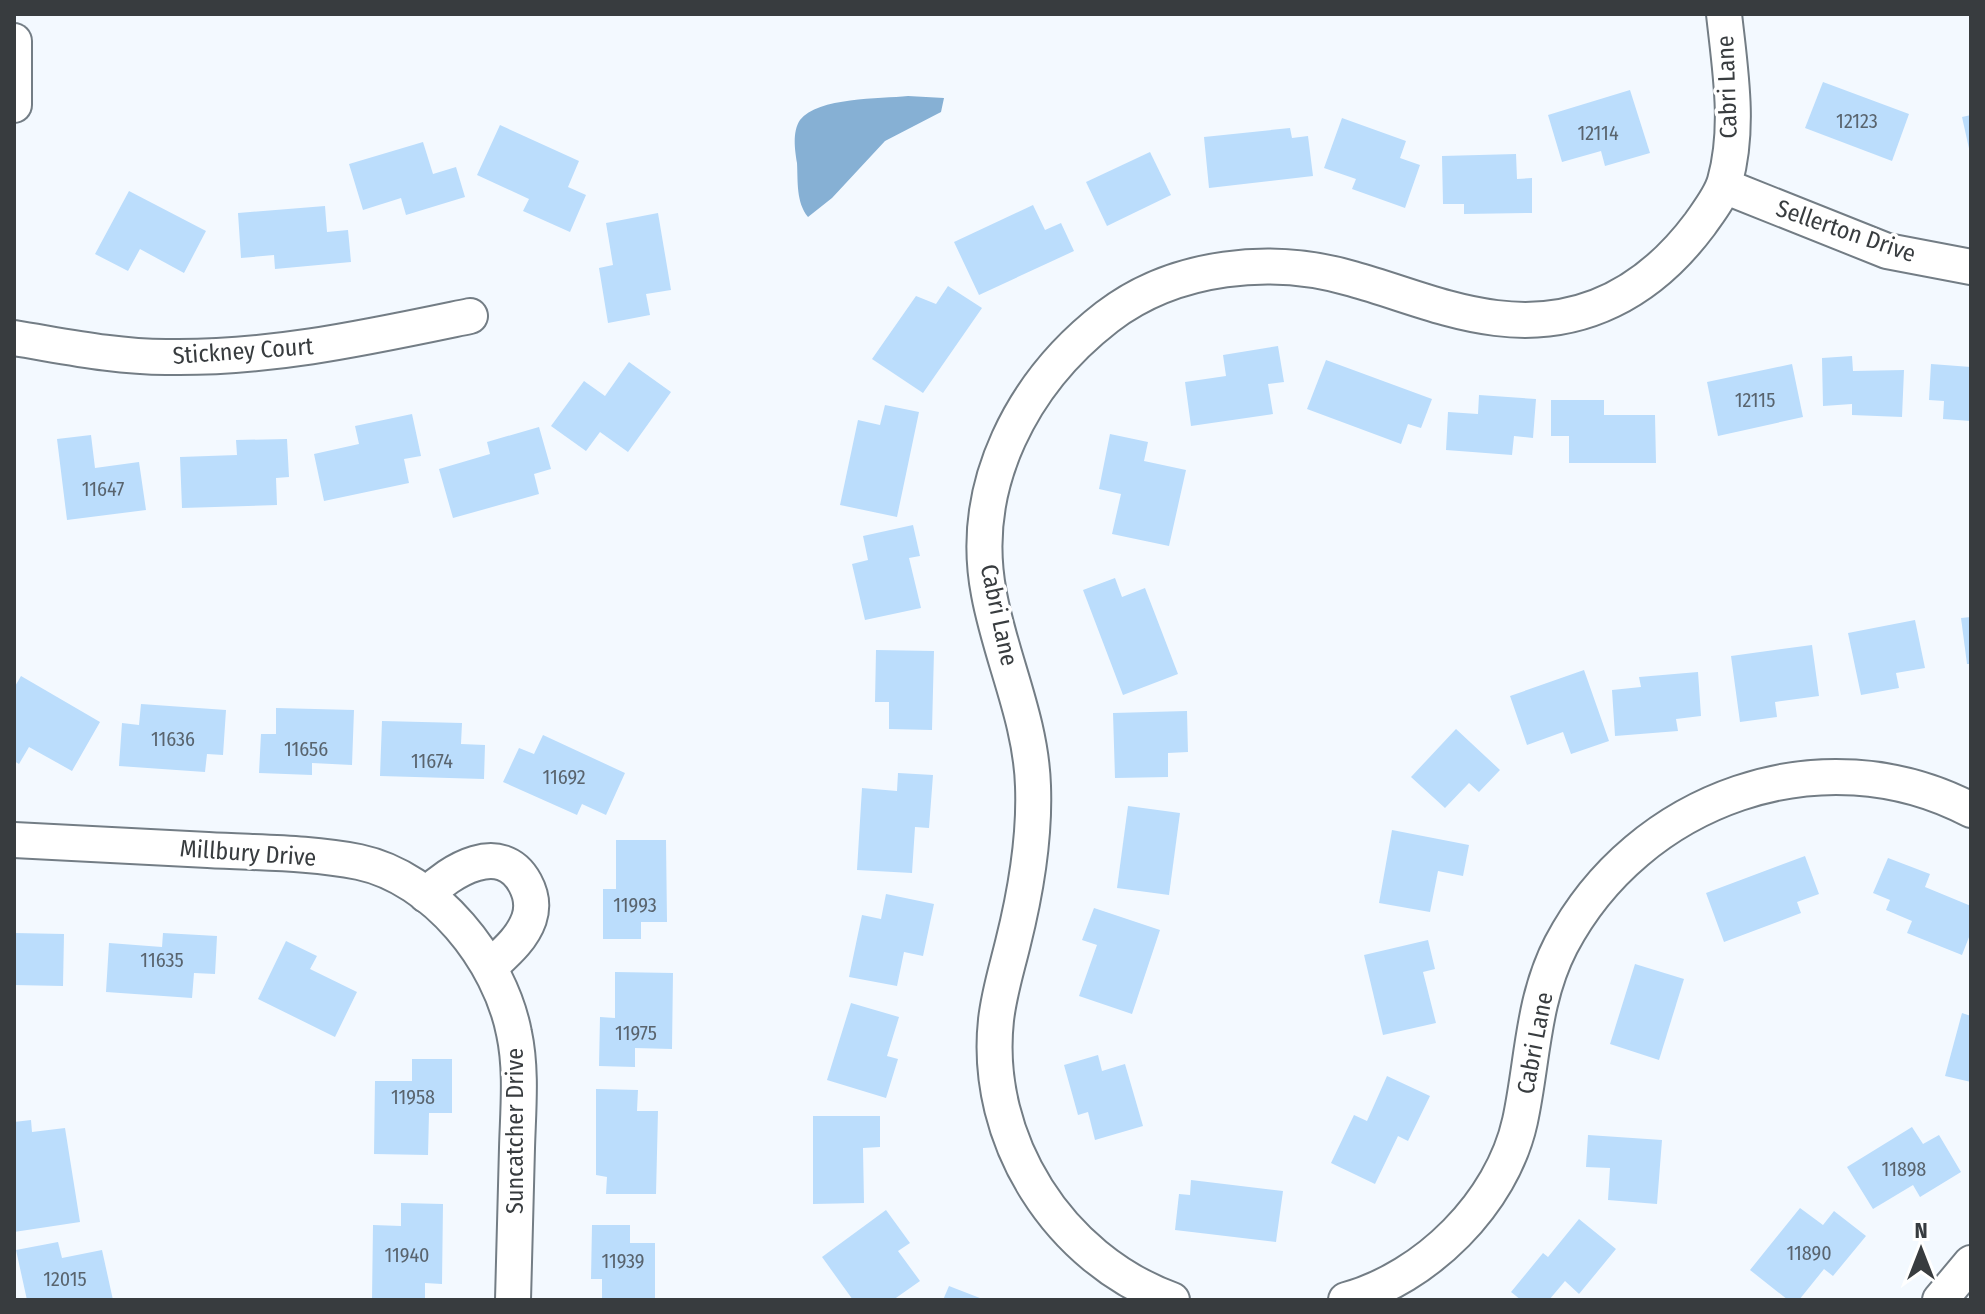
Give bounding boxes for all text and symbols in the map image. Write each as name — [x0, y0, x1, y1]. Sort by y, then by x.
street label: Cabri Lane — [1711, 35, 1743, 139]
house number: 12123 — [1836, 109, 1878, 133]
house number: 12114 — [1577, 121, 1619, 145]
street label: Sellerton Drive — [1773, 194, 1919, 268]
street label: Stickney Court — [172, 332, 315, 370]
house number: 12115 — [1735, 388, 1775, 412]
house number: 11647 — [82, 477, 124, 501]
street label: Cabri Lane — [975, 562, 1023, 668]
house number: 11636 — [151, 727, 195, 751]
house number: 11656 — [284, 737, 328, 761]
house number: 11674 — [411, 749, 453, 773]
house number: 11692 — [542, 765, 586, 789]
street label: Millbury Drive — [179, 834, 317, 872]
house number: 11993 — [613, 893, 657, 917]
house number: 11635 — [140, 948, 184, 972]
street label: Cabri Lane — [1511, 990, 1559, 1096]
house number: 11975 — [615, 1021, 657, 1045]
street label: Suncatcher Drive — [501, 1048, 529, 1214]
house number: 11958 — [391, 1085, 435, 1109]
house number: 11898 — [1882, 1157, 1926, 1181]
north arrow — [1881, 1210, 1961, 1290]
text: N — [1914, 1217, 1928, 1244]
house number: 11890 — [1786, 1241, 1832, 1265]
house number: 11940 — [385, 1243, 429, 1267]
house number: 11939 — [601, 1249, 645, 1273]
house number: 12015 — [43, 1267, 87, 1291]

